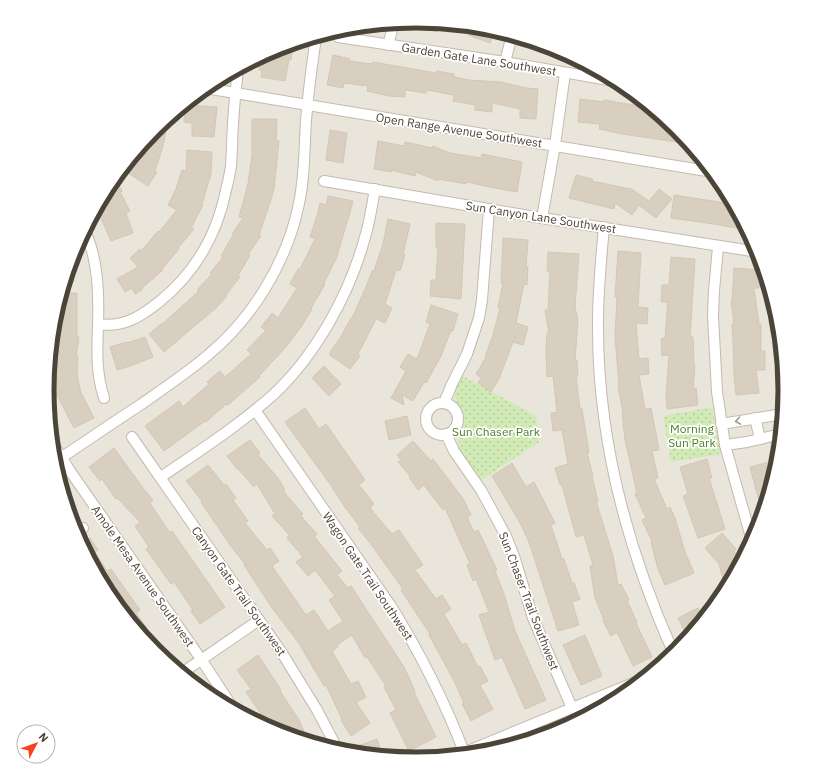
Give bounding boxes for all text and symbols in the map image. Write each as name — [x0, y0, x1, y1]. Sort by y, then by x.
street label: Garden Gate Lane Southwest — [401, 39, 557, 79]
street label: Open Range Avenue Southwest — [375, 109, 543, 151]
street label: Sun Canyon Lane Southwest — [465, 198, 617, 236]
one-way arrow — [735, 416, 742, 425]
park label: Morning Sun Park — [668, 421, 717, 450]
park label: Sun Chaser Park — [452, 424, 541, 439]
street label: Amole Mesa Avenue Southwest — [88, 502, 198, 650]
street label: Wagon Gate Trail Southwest — [319, 509, 417, 643]
street label: Canyon Gate Trail Southwest — [189, 523, 289, 659]
street label: Sun Chaser Trail Southwest — [496, 530, 562, 672]
north arrow — [16, 724, 56, 764]
text: N — [36, 730, 51, 745]

